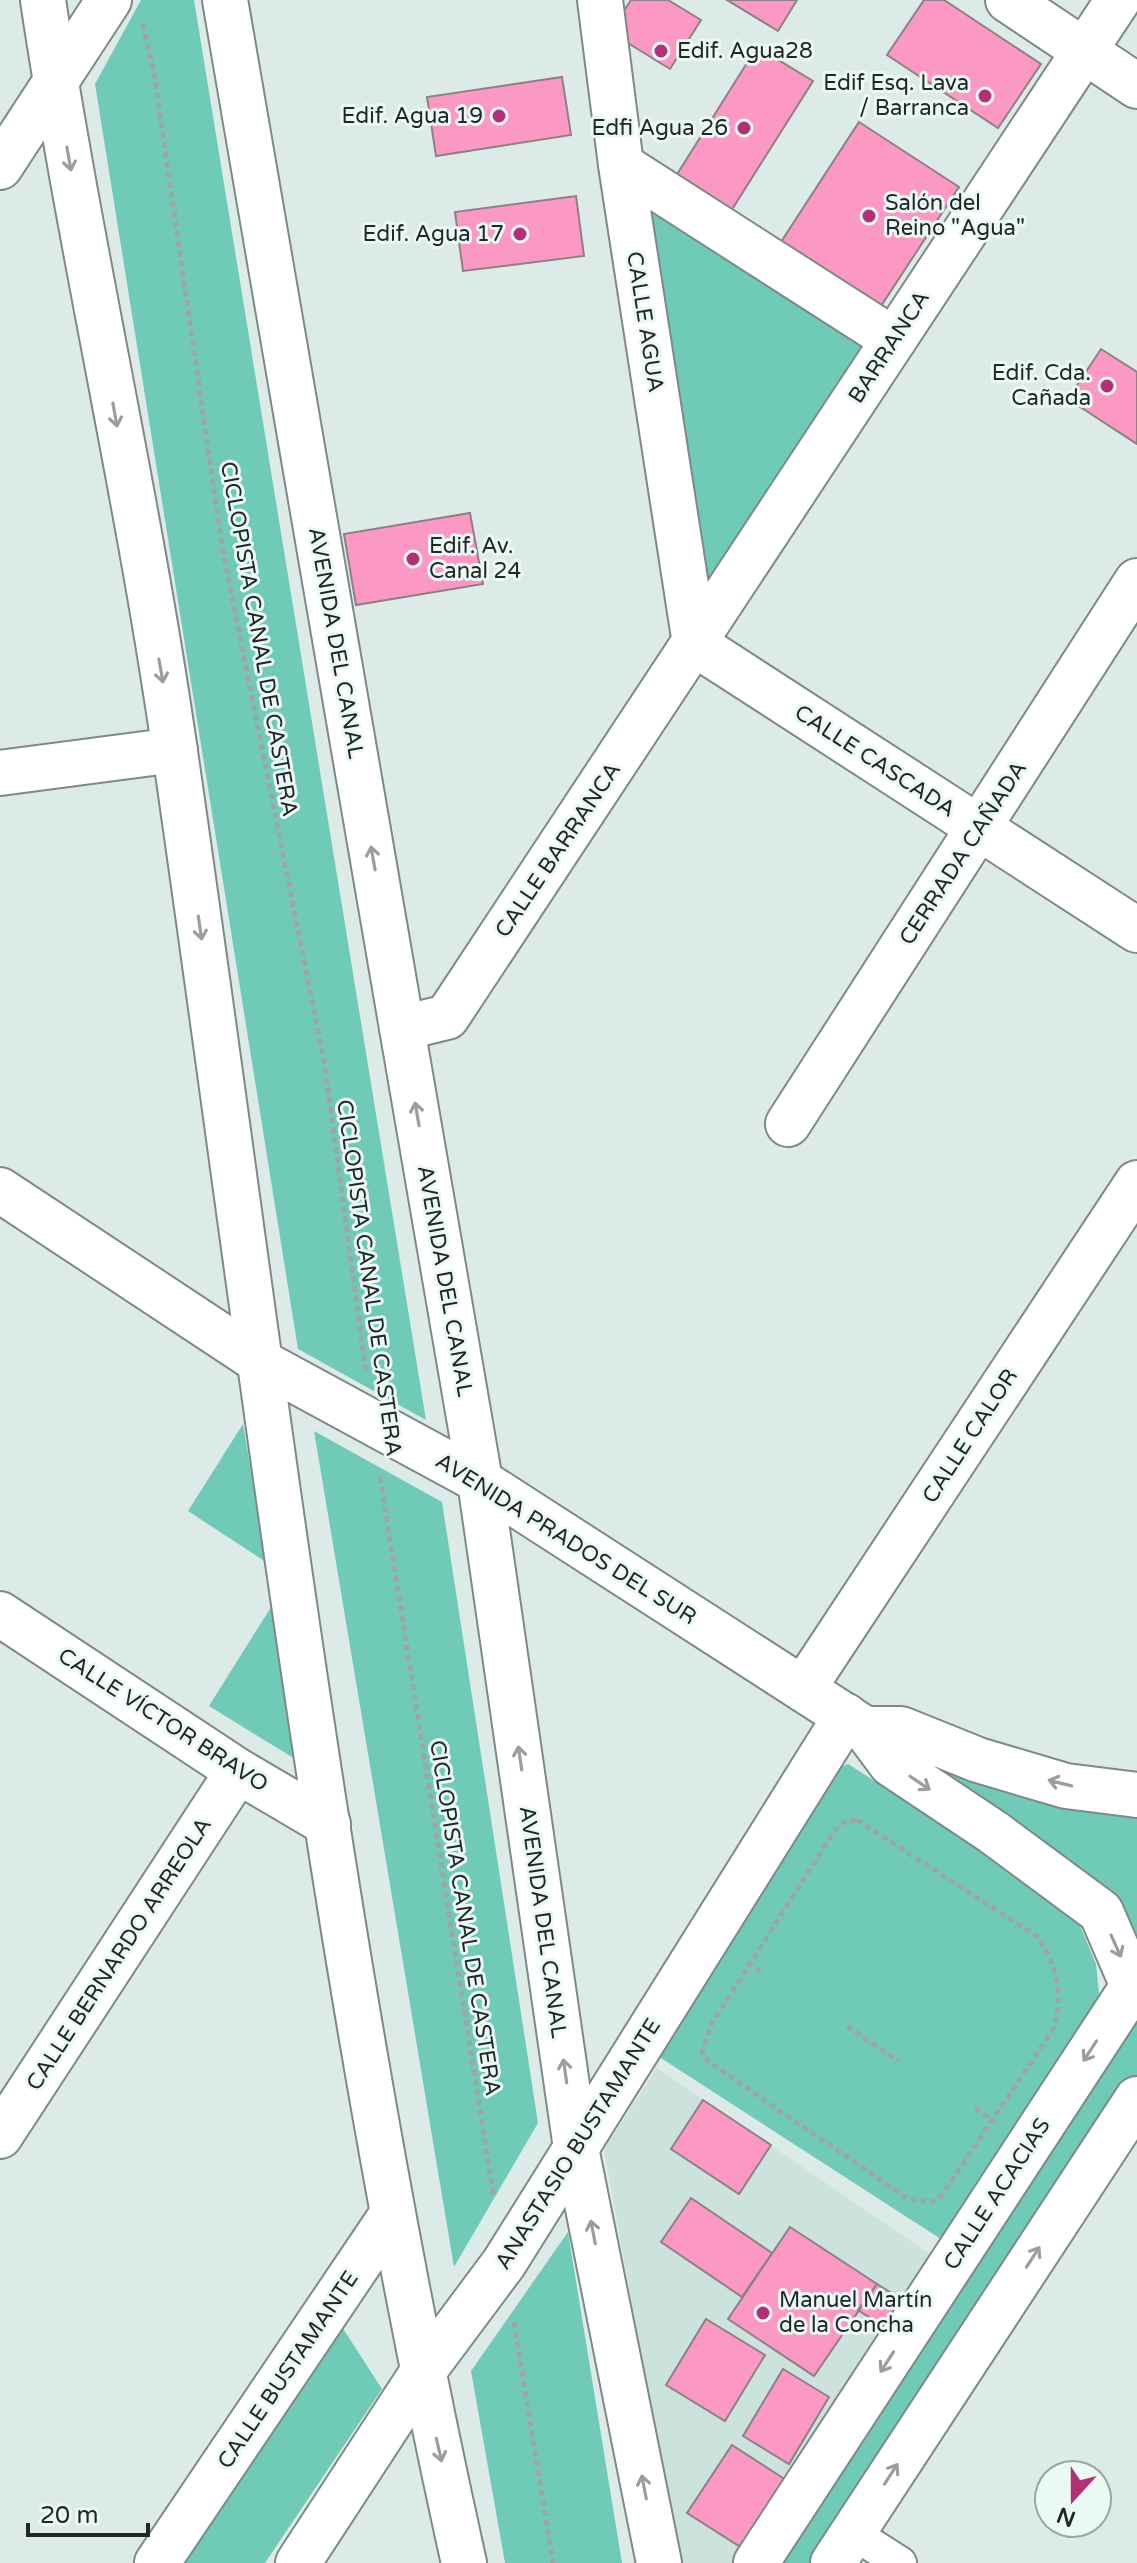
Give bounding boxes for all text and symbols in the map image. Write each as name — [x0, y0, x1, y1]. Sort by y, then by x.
place label: Edif. Agua28 — [677, 38, 813, 64]
marker: Edif. Agua28 — [652, 42, 670, 60]
place label: Edif Esq. Lava / Barranca — [823, 70, 969, 121]
marker: Edif Esq. Lava / Barranca — [976, 87, 994, 105]
place label: Edif. Agua 19 — [342, 103, 483, 129]
marker: Edif. Agua 19 — [490, 107, 508, 125]
place label: Edfi Agua 26 — [592, 115, 728, 141]
marker: Edfi Agua 26 — [735, 119, 753, 137]
one-way arrow — [63, 146, 78, 171]
place label: Salón del Reino "Agua" — [885, 190, 1025, 241]
marker: Salón del Reino "Agua" — [860, 207, 878, 225]
place label: Edif. Agua 17 — [363, 221, 504, 247]
marker: Edif. Agua 17 — [511, 225, 529, 243]
street label: CALLE AGUA — [621, 250, 669, 394]
street label: BARRANCA — [843, 286, 935, 408]
place label: Edif. Cda. Cañada — [992, 360, 1091, 411]
marker: Edif. Cda. Cañada — [1098, 377, 1116, 395]
one-way arrow — [109, 402, 124, 427]
street label: CICLOPISTA CANAL DE CASTERA — [215, 460, 303, 818]
street label: AVENIDA DEL CANAL — [303, 525, 369, 761]
place label: Edif. Av. Canal 24 — [429, 533, 521, 584]
marker: Edif. Av. Canal 24 — [404, 550, 422, 568]
one-way arrow — [155, 658, 170, 683]
street label: CALLE CASCADA — [790, 699, 960, 823]
street label: CERRADA CAÑADA — [894, 756, 1032, 950]
street label: CALLE BARRANCA — [490, 758, 626, 942]
one-way arrow — [364, 846, 379, 871]
one-way arrow — [193, 915, 208, 940]
street label: CICLOPISTA CANAL DE CASTERA — [331, 1098, 407, 1458]
one-way arrow — [408, 1102, 423, 1127]
street label: AVENIDA DEL CANAL — [412, 1163, 478, 1399]
street label: CALLE CALOR — [917, 1364, 1023, 1508]
street label: AVENIDA PRADOS DEL SUR — [431, 1448, 701, 1630]
street label: CALLE VÍCTOR BRAVO — [53, 1642, 273, 1798]
street label: CICLOPISTA CANAL DE CASTERA — [424, 1738, 506, 2098]
one-way arrow — [512, 1746, 527, 1771]
one-way arrow — [908, 1775, 930, 1791]
one-way arrow — [1048, 1775, 1074, 1790]
street label: AVENIDA DEL CANAL — [514, 1804, 572, 2040]
street label: CALLE BERNARDO ARREOLA — [21, 1813, 217, 2095]
one-way arrow — [1109, 1934, 1124, 1958]
street label: ANASTASIO BUSTAMANTE — [490, 2014, 666, 2274]
one-way arrow — [1082, 2039, 1098, 2062]
one-way arrow — [557, 2058, 572, 2084]
street label: CALLE ACACIAS — [938, 2113, 1056, 2275]
one-way arrow — [584, 2219, 599, 2245]
one-way arrow — [1025, 2246, 1042, 2268]
street label: CALLE BUSTAMANTE — [212, 2266, 364, 2474]
place label: Manuel Martín de la Concha — [779, 2287, 932, 2338]
marker: Manuel Martín de la Concha — [754, 2304, 772, 2322]
one-way arrow — [879, 2350, 895, 2373]
one-way arrow — [432, 2436, 447, 2462]
north arrow — [1033, 2459, 1113, 2539]
one-way arrow — [883, 2463, 899, 2486]
one-way arrow — [635, 2474, 650, 2500]
scale bar — [28, 2487, 148, 2537]
text: 20 m — [40, 2501, 98, 2530]
text: N — [1053, 2501, 1079, 2532]

